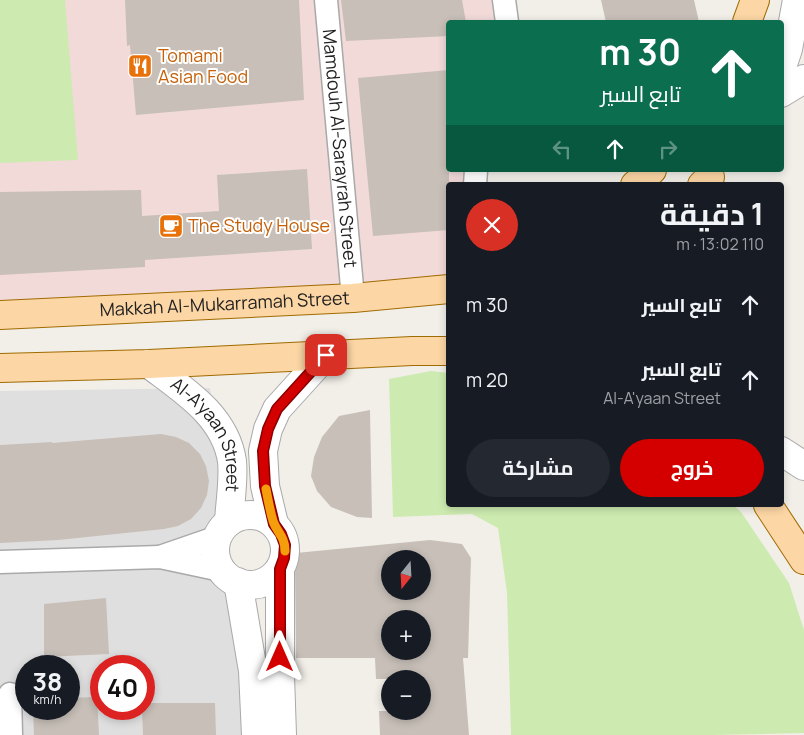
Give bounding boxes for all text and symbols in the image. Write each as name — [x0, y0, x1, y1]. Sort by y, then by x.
street label: Mamdouh Al-Sarayrah Street — [318, 28, 363, 269]
text: 30 m — [599, 28, 681, 76]
icon: ahead — [699, 40, 764, 105]
place label: Tomami Asian Food — [158, 43, 248, 88]
restaurant icon: Tomami Asian Food — [127, 53, 153, 79]
text: تابع السير — [601, 79, 681, 109]
icon: left — [548, 135, 576, 163]
icon: ahead — [601, 135, 629, 163]
icon: right — [654, 135, 682, 163]
text: 1 دقيقة — [660, 193, 764, 234]
button: close — [466, 199, 518, 251]
cafe icon: The Study House — [158, 213, 184, 239]
place label: The Study House — [188, 213, 330, 237]
text: 110 m · 13:02 — [676, 233, 764, 255]
street label: Makkah Al-Mukarramah Street — [99, 285, 350, 321]
icon: ahead — [736, 291, 764, 319]
text: 30 m — [466, 292, 508, 318]
text: تابع السير — [642, 292, 721, 318]
pin — [305, 334, 347, 376]
icon: arrive — [312, 341, 340, 369]
text: تابع السير — [642, 356, 721, 382]
icon: ahead — [736, 366, 764, 394]
text: 20 m — [466, 367, 508, 393]
street label: Al-A'yaan Street — [166, 371, 246, 493]
text: Al-A'yaan Street — [603, 387, 721, 409]
button: مشاركة — [466, 439, 610, 497]
button: خروج — [620, 439, 764, 497]
north arrow — [381, 550, 431, 600]
map controls — [381, 550, 431, 720]
button: + — [381, 610, 431, 660]
position arrow — [253, 630, 305, 682]
speed limit sign: 40 — [90, 655, 155, 720]
text: 38 — [33, 664, 62, 699]
button: − — [381, 670, 431, 720]
text: km/h — [34, 691, 61, 708]

